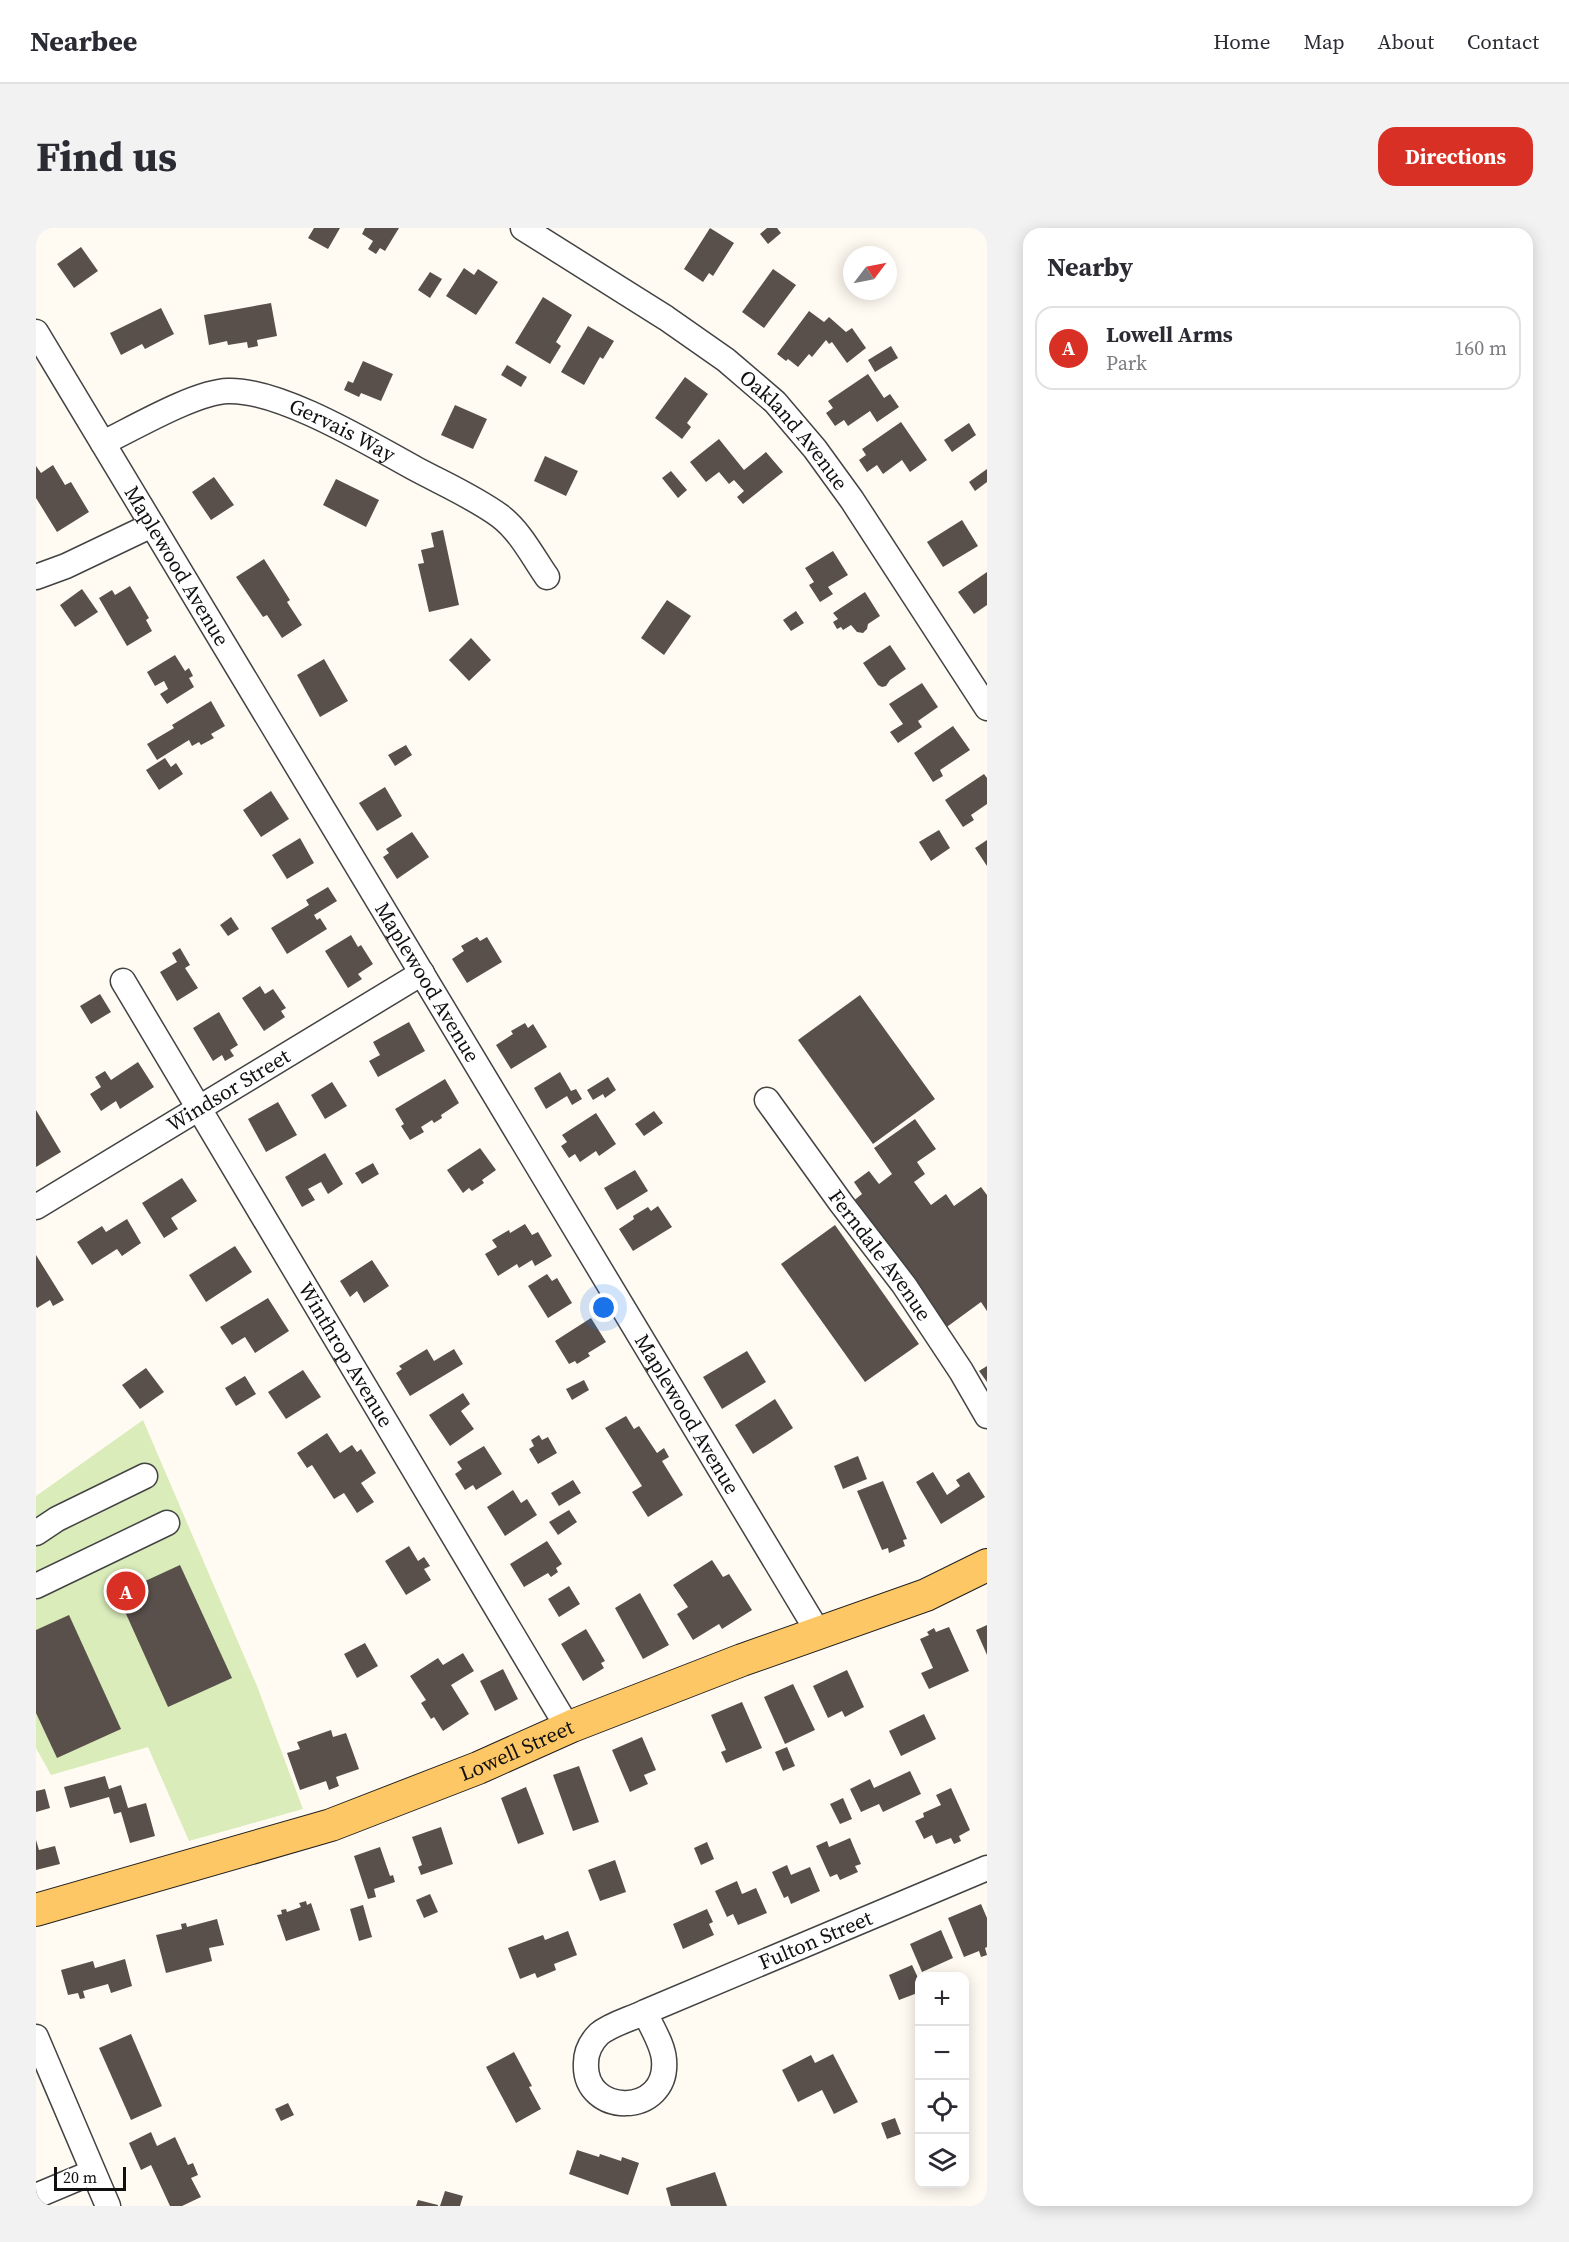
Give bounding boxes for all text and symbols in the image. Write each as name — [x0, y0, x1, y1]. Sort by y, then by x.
text: Nearbee — [30, 22, 137, 60]
text: Home — [1213, 27, 1271, 56]
text: Map — [1304, 27, 1345, 56]
text: About — [1378, 27, 1434, 56]
text: Contact — [1467, 27, 1539, 56]
text: Find us — [36, 127, 177, 185]
button: Directions — [1378, 127, 1533, 186]
north arrow — [843, 246, 897, 300]
text: Nearby — [1047, 249, 1133, 285]
text: Lowell Arms — [1106, 319, 1233, 349]
text: A — [1062, 334, 1075, 362]
text: 160 m — [1454, 334, 1507, 362]
text: Park — [1106, 349, 1147, 377]
street label: Oakland Avenue — [733, 363, 855, 496]
street label: Gervais Way — [285, 391, 401, 469]
street label: Maplewood Avenue — [118, 480, 237, 651]
street label: Maplewood Avenue — [368, 897, 487, 1068]
street label: Windsor Street — [161, 1041, 295, 1138]
street label: Ferndale Avenue — [822, 1183, 939, 1326]
street label: Winthrop Avenue — [292, 1276, 401, 1432]
your location — [589, 1293, 618, 1322]
street label: Maplewood Avenue — [628, 1329, 747, 1500]
pin: A — [106, 1568, 146, 1614]
street label: Lowell Street — [455, 1712, 578, 1788]
street label: Fulton Street — [754, 1903, 877, 1977]
map controls — [915, 1972, 969, 2188]
button: + — [915, 1972, 969, 2026]
button: − — [915, 2026, 969, 2080]
button: locate — [915, 2080, 969, 2134]
button: layers — [915, 2134, 969, 2188]
scale bar — [54, 2164, 126, 2192]
text: 20 m — [63, 2166, 97, 2188]

